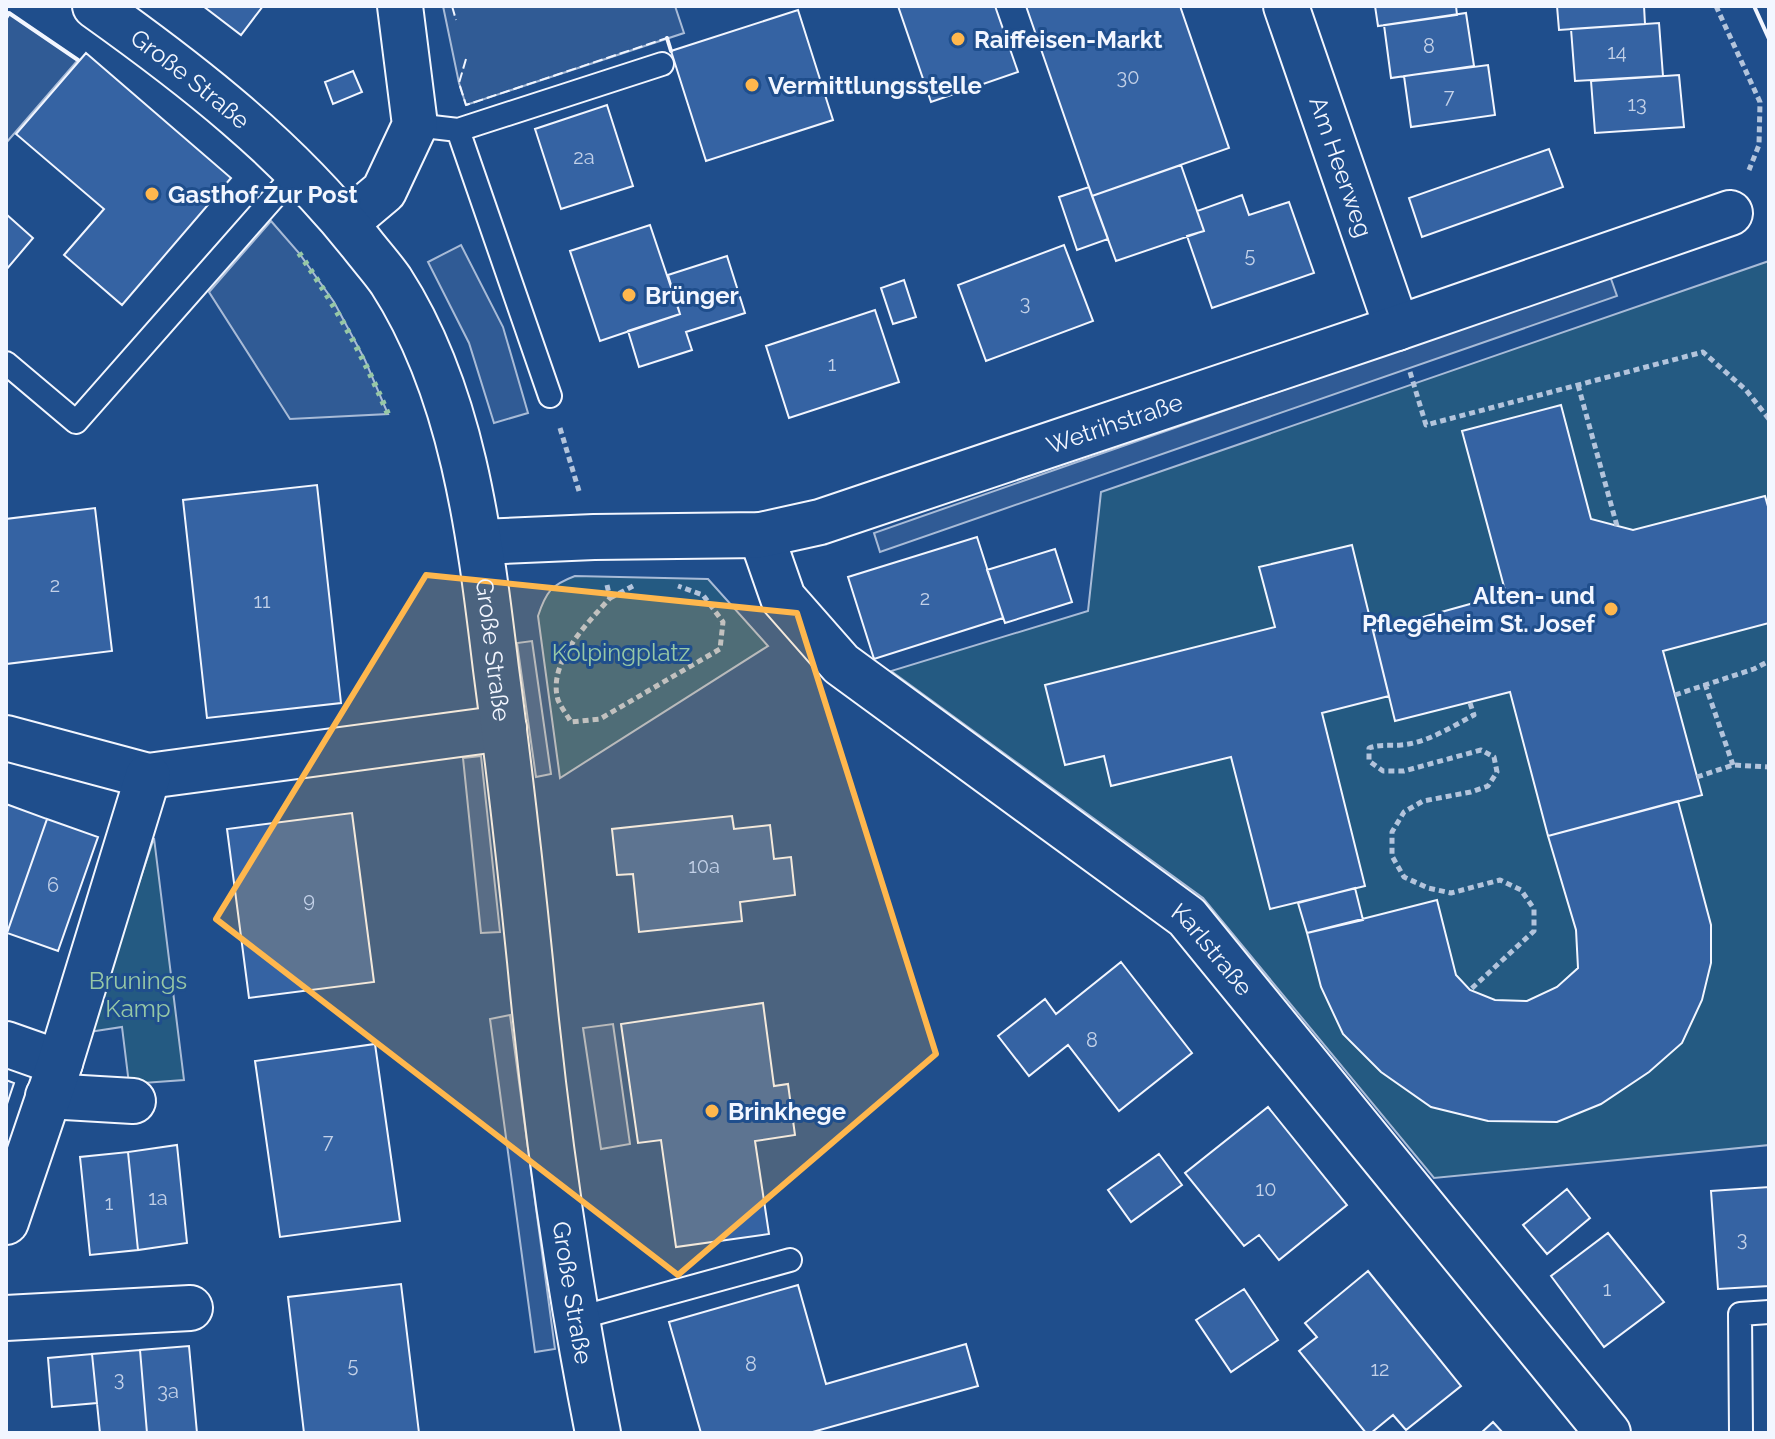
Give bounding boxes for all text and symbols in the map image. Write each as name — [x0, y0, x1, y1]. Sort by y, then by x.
street label: Große Straße — [125, 22, 256, 135]
place label: Raiffeisen-Markt — [974, 25, 1162, 54]
marker: Raiffeisen-Markt — [949, 30, 967, 48]
house number: 8 — [1423, 34, 1435, 58]
house number: 14 — [1607, 40, 1627, 64]
house number: 30 — [1117, 65, 1139, 89]
place label: Vermittlungsstelle — [768, 71, 982, 100]
marker: Vermittlungsstelle — [743, 76, 761, 94]
house number: 7 — [1444, 84, 1455, 108]
house number: 13 — [1627, 92, 1647, 116]
street label: Am Heerweg — [1304, 93, 1379, 241]
house number: 2a — [573, 145, 595, 169]
place label: Gasthof Zur Post — [168, 180, 358, 209]
marker: Gasthof Zur Post — [143, 185, 161, 203]
house number: 5 — [1245, 243, 1256, 267]
place label: Brünger — [645, 281, 739, 310]
marker: Brünger — [620, 286, 638, 304]
house number: 3 — [1020, 291, 1030, 315]
house number: 1 — [828, 352, 837, 376]
street label: Wetrihstraße — [1043, 387, 1186, 459]
house number: 2 — [50, 573, 60, 597]
street label: Große Straße — [470, 576, 517, 723]
place label: Alten- und Pflegeheim St. Josef — [1362, 581, 1596, 638]
house number: 2 — [920, 586, 930, 610]
house number: 11 — [253, 589, 271, 613]
marker: Alten- und Pflegeheim St. Josef — [1602, 600, 1620, 618]
park label: Kolpingplatz — [552, 638, 690, 667]
house number: 10a — [688, 854, 720, 878]
house number: 6 — [47, 873, 59, 897]
house number: 9 — [303, 888, 315, 912]
street label: Karlstraße — [1166, 896, 1259, 1001]
park label: Brunings Kamp — [89, 966, 187, 1023]
house number: 8 — [1086, 1028, 1098, 1052]
place label: Brinkhege — [728, 1097, 846, 1126]
marker: Brinkhege — [703, 1102, 721, 1120]
house number: 7 — [323, 1129, 334, 1153]
house number: 10 — [1256, 1177, 1276, 1201]
house number: 1a — [148, 1186, 168, 1210]
house number: 1 — [105, 1191, 114, 1215]
street label: Große Straße — [547, 1219, 599, 1366]
house number: 3 — [1737, 1227, 1747, 1251]
house number: 1 — [1603, 1277, 1612, 1301]
house number: 8 — [745, 1352, 757, 1376]
house number: 5 — [348, 1353, 359, 1377]
house number: 12 — [1371, 1357, 1389, 1381]
house number: 3 — [114, 1367, 124, 1391]
house number: 3a — [157, 1379, 179, 1403]

